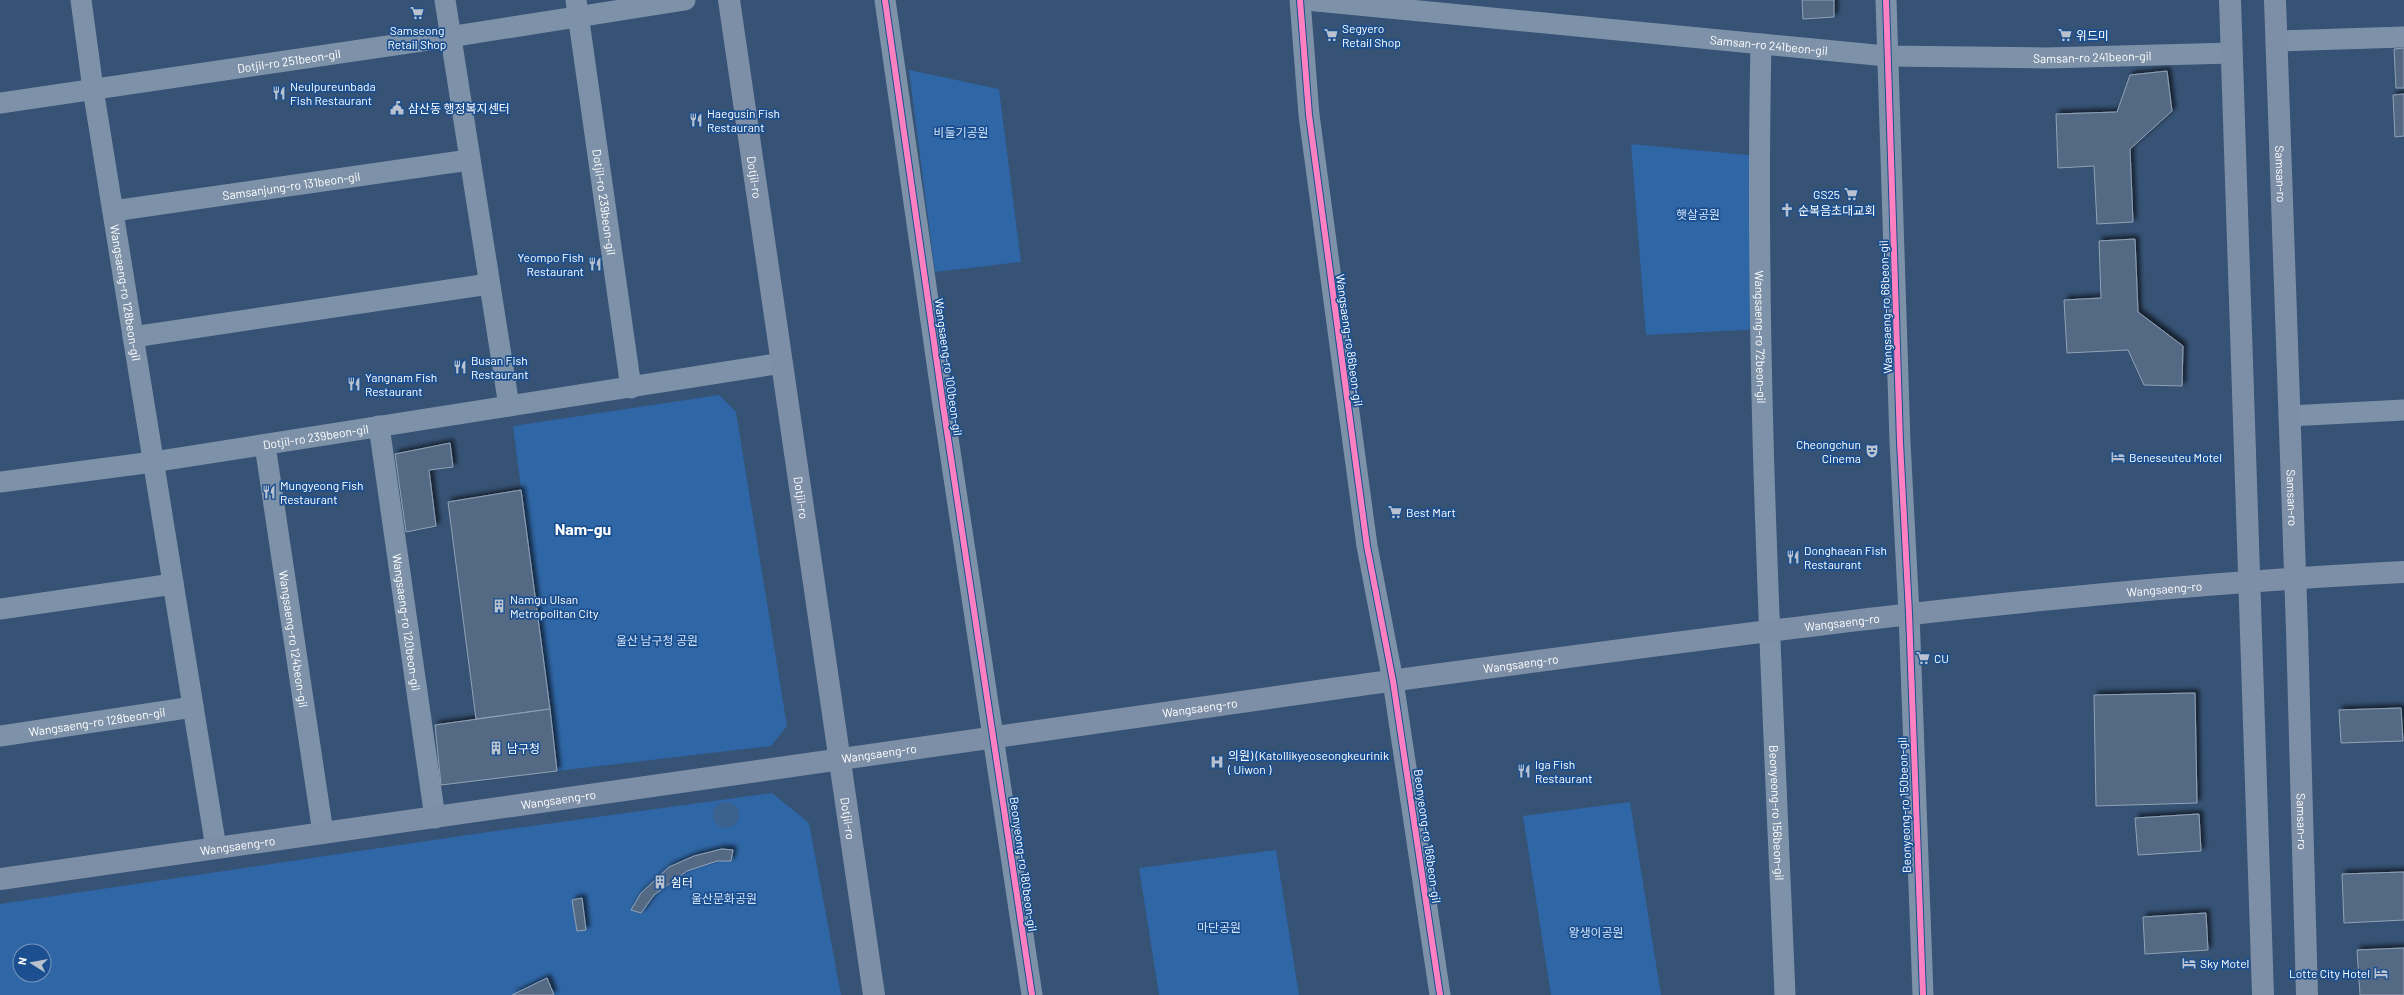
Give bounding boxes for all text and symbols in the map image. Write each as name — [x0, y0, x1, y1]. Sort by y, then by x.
supermarket icon: Samseong Retail Shop — [409, 5, 425, 21]
place label: Segyero Retail Shop — [1342, 21, 1401, 49]
place label: Samseong Retail Shop — [388, 23, 446, 51]
supermarket icon: Segyero Retail Shop — [1323, 27, 1339, 43]
supermarket icon: 위드미 — [2057, 27, 2073, 43]
place label: 위드미 — [2076, 28, 2109, 42]
street label: Samsan-ro 241beon-gil — [1709, 32, 1828, 57]
street label: Dotjil-ro 251beon-gil — [236, 46, 342, 75]
street label: Samsan-ro 241beon-gil — [2033, 48, 2152, 65]
place label: Neulpureunbada Fish Restaurant — [290, 79, 376, 107]
restaurant icon: Neulpureunbada Fish Restaurant — [271, 85, 287, 101]
public building icon: 삼산동 행정복지센터 — [389, 100, 405, 116]
place label: 삼산동 행정복지센터 — [408, 101, 510, 115]
place label: Haegusin Fish Restaurant — [707, 106, 780, 134]
restaurant icon: Haegusin Fish Restaurant — [688, 112, 704, 128]
park label: 비둘기공원 — [933, 125, 989, 139]
street label: Samsan-ro — [2273, 145, 2289, 203]
street label: Dotjil-ro 239beon-gil — [590, 148, 619, 256]
street label: Dotjil-ro — [745, 155, 765, 199]
street label: Samsanjung-ro 131beon-gil — [221, 169, 361, 202]
supermarket icon: GS25 — [1843, 186, 1859, 202]
place label: GS25 — [1813, 187, 1840, 201]
church icon: 순복음초대교회 — [1779, 202, 1795, 218]
place label: 순복음초대교회 — [1798, 203, 1875, 217]
park label: 햇살공원 — [1676, 207, 1720, 221]
street label: Wangsaeng-ro 128beon-gil — [108, 223, 144, 362]
street label: Wangsaeng-ro 66beon-gil — [1876, 240, 1894, 374]
place label: Yeompo Fish Restaurant — [517, 250, 584, 278]
restaurant icon: Yeompo Fish Restaurant — [587, 256, 603, 272]
street label: Wangsaeng-ro 72beon-gil — [1753, 270, 1769, 404]
street label: Wangsaeng-ro 86beon-gil — [1334, 273, 1366, 407]
street label: Wangsaeng-ro 100beon-gil — [932, 297, 966, 437]
place label: Busan Fish Restaurant — [471, 353, 529, 381]
restaurant icon: Busan Fish Restaurant — [452, 359, 468, 375]
place label: Yangnam Fish Restaurant — [365, 370, 437, 398]
restaurant icon: Yangnam Fish Restaurant — [346, 376, 362, 392]
street label: Dotjil-ro 239beon-gil — [262, 421, 369, 452]
place label: Cheongchun Cinema — [1796, 437, 1861, 465]
theatre icon: Cheongchun Cinema — [1864, 443, 1880, 459]
hotel icon: Beneseuteu Motel — [2110, 449, 2126, 465]
place label: Beneseuteu Motel — [2129, 450, 2222, 464]
street label: Samsan-ro — [2284, 469, 2300, 526]
street label: Dotjil-ro — [792, 476, 812, 520]
place label: Mungyeong Fish Restaurant — [280, 478, 364, 506]
restaurant icon: Mungyeong Fish Restaurant — [261, 484, 277, 500]
supermarket icon: Best Mart — [1387, 504, 1403, 520]
place label: Best Mart — [1406, 505, 1456, 519]
district label: Nam-gu — [555, 519, 611, 538]
place label: Donghaean Fish Restaurant — [1804, 543, 1887, 571]
restaurant icon: Donghaean Fish Restaurant — [1785, 549, 1801, 565]
street label: Wangsaeng-ro 120beon-gil — [390, 553, 424, 691]
street label: Wangsaeng-ro 124beon-gil — [277, 569, 311, 708]
street label: Wangsaeng-ro — [2126, 578, 2203, 599]
place label: Namgu Ulsan Metropolitan City — [510, 592, 599, 620]
building icon: Namgu Ulsan Metropolitan City — [491, 598, 507, 614]
street label: Wangsaeng-ro — [1804, 611, 1881, 634]
park label: 울산 남구청 공원 — [616, 633, 698, 647]
supermarket icon: CU — [1915, 650, 1931, 666]
street label: Wangsaeng-ro — [1482, 651, 1559, 675]
place label: CU — [1934, 651, 1949, 665]
street label: Wangsaeng-ro — [1161, 695, 1238, 720]
street label: Wangsaeng-ro 128beon-gil — [28, 704, 166, 739]
street label: Beonyeong-ro 150beon-gil — [1895, 737, 1913, 873]
building icon: 남구청 — [488, 740, 504, 756]
place label: 남구청 — [507, 741, 540, 755]
street label: Wangsaeng-ro — [841, 741, 917, 765]
street label: Beonyeong-ro 156beon-gil — [1767, 745, 1787, 881]
place label: 의원) (Katollikyeoseongkeurinik ( Uiwon ) — [1227, 748, 1389, 776]
hospital icon: 의원) (Katollikyeoseongkeurinik ( Uiwon ) — [1209, 754, 1225, 770]
place label: Iga Fish Restaurant — [1535, 757, 1593, 785]
restaurant icon: Iga Fish Restaurant — [1516, 763, 1532, 779]
street label: Beonyeong-ro 166beon-gil — [1412, 768, 1444, 904]
street label: Wangsaeng-ro — [520, 787, 597, 811]
street label: Samsan-ro — [2294, 793, 2310, 850]
street label: Dotjil-ro — [838, 796, 858, 840]
street label: Beonyeong-ro 180beon-gil — [1008, 796, 1040, 932]
street label: Wangsaeng-ro — [199, 833, 276, 857]
building icon: 쉼터 — [652, 874, 668, 890]
place label: 쉼터 — [671, 875, 693, 889]
park label: 울산문화공원 — [691, 891, 757, 905]
park label: 마단공원 — [1197, 920, 1241, 934]
park label: 왕생이공원 — [1568, 925, 1624, 939]
north arrow — [12, 943, 52, 983]
hotel icon: Sky Motel — [2181, 955, 2197, 971]
text: N — [15, 956, 29, 966]
place label: Sky Motel — [2200, 956, 2249, 970]
hotel icon: Lotte City Hotel — [2373, 965, 2389, 981]
place label: Lotte City Hotel — [2289, 966, 2370, 980]

